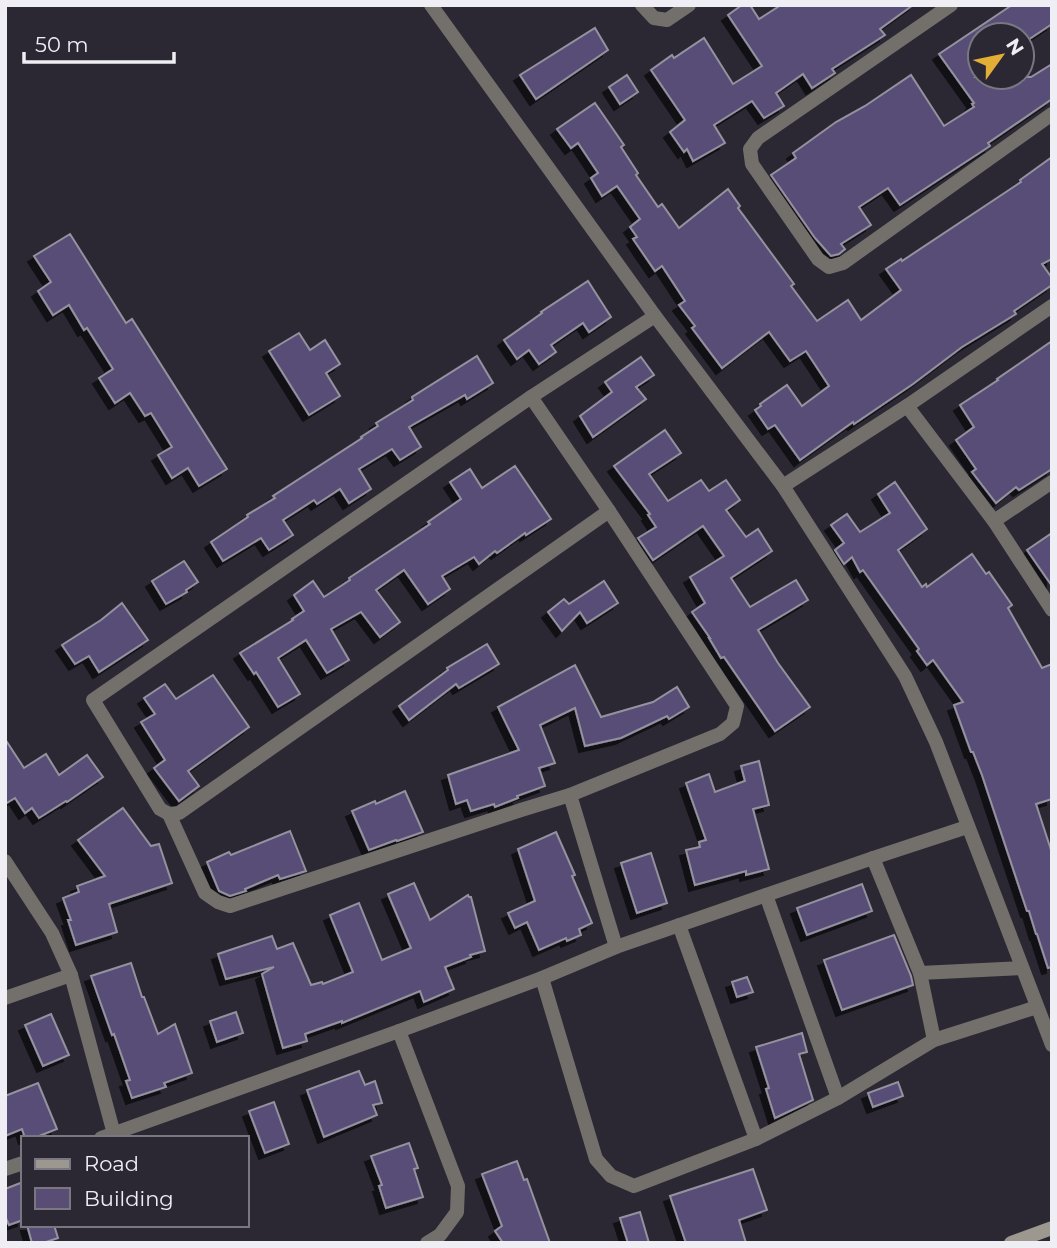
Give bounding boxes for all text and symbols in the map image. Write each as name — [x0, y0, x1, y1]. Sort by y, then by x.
scale bar — [24, 21, 175, 65]
north arrow — [966, 21, 1036, 91]
text: 50 m — [35, 32, 89, 57]
text: N — [1001, 34, 1029, 60]
legend — [21, 1136, 248, 1227]
text: Road — [84, 1151, 139, 1176]
text: Building — [84, 1186, 174, 1211]

